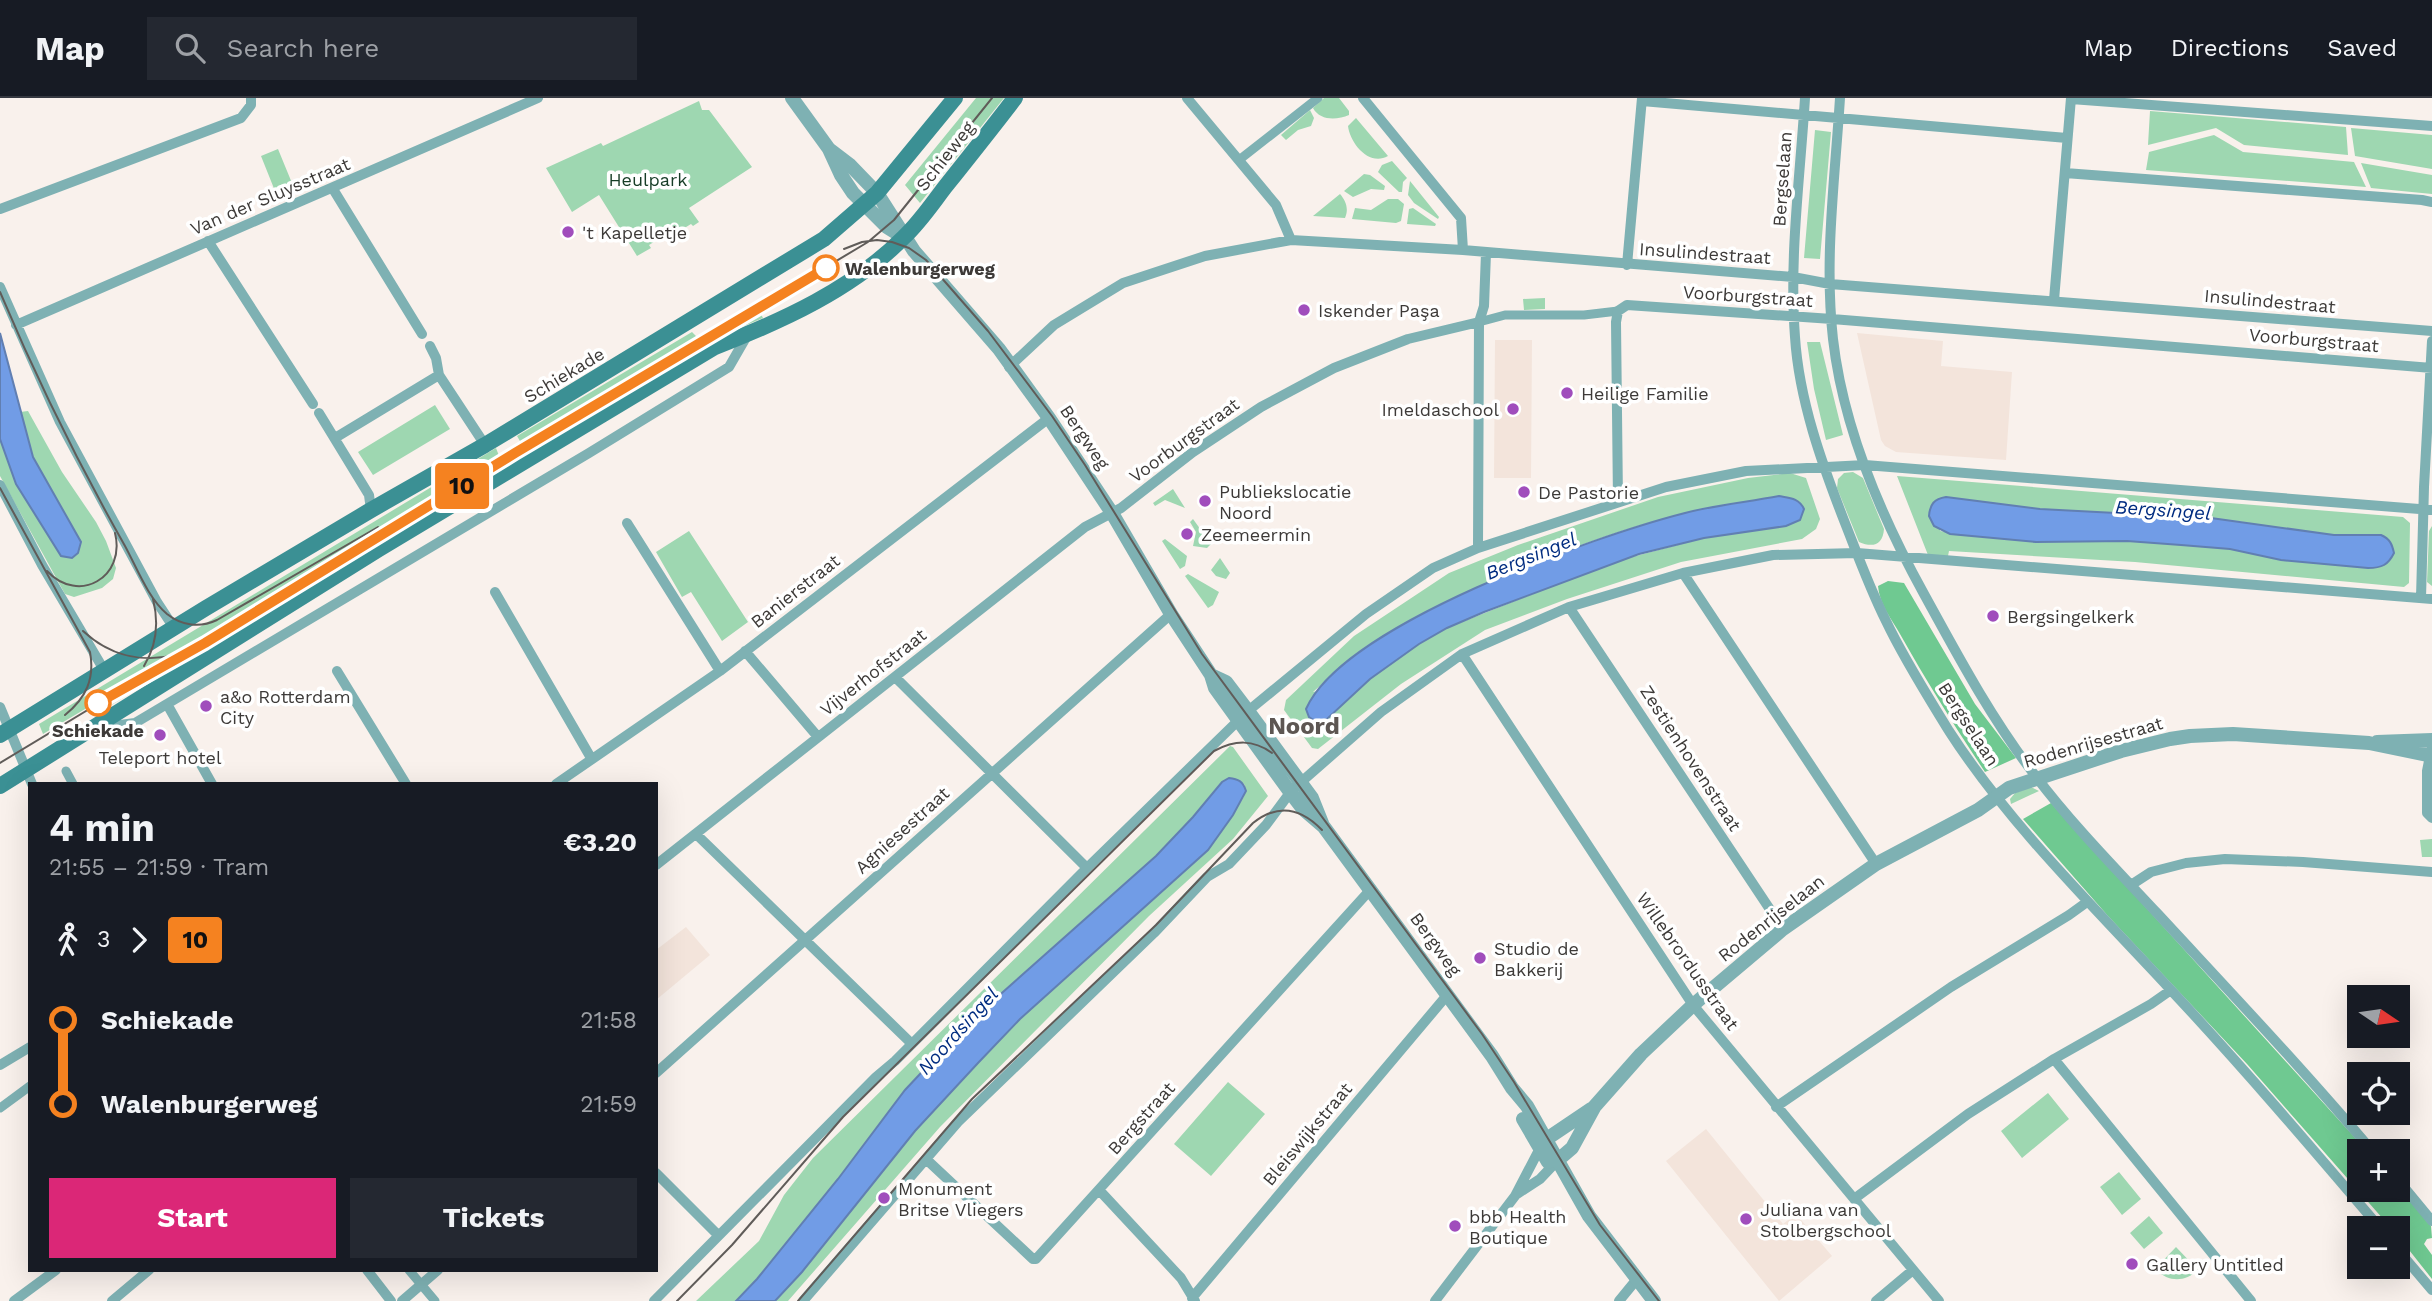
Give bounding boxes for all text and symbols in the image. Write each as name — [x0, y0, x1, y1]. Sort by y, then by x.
search box — [147, 17, 637, 80]
text: Map — [35, 29, 105, 68]
icon: search — [171, 29, 209, 67]
text: Search here — [227, 33, 379, 63]
text: Map — [2084, 34, 2133, 62]
text: Directions — [2171, 34, 2289, 62]
text: Saved — [2327, 34, 2397, 62]
street label: Schieweg — [911, 117, 979, 195]
street label: Bergselaan — [1768, 131, 1796, 227]
street label: Van der Sluysstraat — [187, 153, 353, 239]
park label: Heulpark — [608, 169, 688, 190]
place label: 't Kapelletje — [582, 222, 687, 243]
marker: 't Kapelletje — [560, 224, 576, 240]
street label: Insulindestraat — [1639, 238, 1772, 268]
marker: Walenburgerweg — [813, 255, 839, 281]
place label: Walenburgerweg — [845, 258, 996, 279]
street label: Voorburgstraat — [1682, 281, 1814, 311]
street label: Insulindestraat — [2203, 285, 2337, 317]
place label: Iskender Paşa — [1318, 300, 1440, 321]
marker: Iskender Paşa — [1296, 302, 1312, 318]
street label: Voorburgstraat — [2248, 324, 2380, 356]
street label: Schiekade — [520, 343, 608, 407]
place label: Heilige Familie — [1581, 383, 1709, 404]
marker: Heilige Familie — [1559, 385, 1575, 401]
street label: Voorburgstraat — [1125, 393, 1243, 487]
place label: Imeldaschool — [1381, 399, 1499, 420]
street label: Bergweg — [1056, 401, 1114, 474]
marker: Imeldaschool — [1505, 401, 1521, 417]
line badge: 10 — [430, 463, 494, 509]
text: 10 — [449, 472, 475, 500]
place label: Publiekslocatie Noord — [1219, 481, 1351, 523]
place label: De Pastorie — [1538, 482, 1639, 503]
marker: De Pastorie — [1516, 484, 1532, 500]
marker: Publiekslocatie Noord — [1197, 493, 1213, 509]
water label: Bergsingel — [2114, 495, 2212, 525]
place label: Zeemeermin — [1201, 524, 1311, 545]
marker: Zeemeermin — [1179, 526, 1195, 542]
water label: Bergsingel — [1482, 527, 1580, 585]
street label: Banierstraat — [746, 550, 844, 632]
place label: Bergsingelkerk — [2007, 606, 2134, 627]
marker: Bergsingelkerk — [1985, 608, 2001, 624]
street label: Vijverhofstraat — [816, 624, 931, 720]
street label: Bergselaan — [1934, 678, 2004, 770]
street label: Zestienhovenstraat — [1636, 681, 1746, 835]
place label: a&o Rotterdam City — [220, 686, 351, 728]
marker: Schiekade — [85, 690, 111, 716]
marker: a&o Rotterdam City — [198, 698, 214, 714]
district label: Noord — [1268, 712, 1340, 740]
street label: Rodenrijsestraat — [2021, 712, 2165, 772]
place label: Schiekade — [52, 720, 144, 741]
marker: Teleport hotel — [152, 727, 168, 743]
place label: Teleport hotel — [99, 747, 222, 768]
street label: Agniesestraat — [851, 782, 954, 878]
text: 4 min — [49, 806, 155, 850]
text: €3.20 — [564, 827, 637, 857]
text: 21:55 – 21:59 · Tram — [49, 854, 269, 881]
street label: Rodenrijselaan — [1714, 870, 1828, 966]
street label: Willebrordusstraat — [1633, 888, 1744, 1034]
street label: Bergweg — [1406, 908, 1466, 980]
icon: walk — [49, 921, 87, 959]
icon: forward — [120, 921, 158, 959]
text: 3 — [97, 926, 110, 953]
text: 10 — [182, 926, 208, 954]
place label: Studio de Bakkerij — [1494, 938, 1579, 980]
marker: Studio de Bakkerij — [1472, 950, 1488, 966]
water label: Noordsingel — [913, 983, 1003, 1079]
north arrow — [2347, 985, 2410, 1048]
map controls — [2347, 985, 2410, 1279]
text: Schiekade — [101, 1005, 234, 1035]
text: 21:58 — [580, 1007, 637, 1034]
button: locate — [2347, 1062, 2410, 1125]
street label: Bergstraat — [1103, 1077, 1179, 1159]
street label: Bleiswijkstraat — [1258, 1078, 1356, 1190]
text: Walenburgerweg — [101, 1089, 317, 1119]
text: 21:59 — [580, 1091, 637, 1118]
button: + — [2347, 1139, 2410, 1202]
button: Start — [49, 1178, 336, 1258]
button: Tickets — [350, 1178, 637, 1258]
place label: Monument Britse Vliegers — [898, 1178, 1024, 1220]
marker: Monument Britse Vliegers — [876, 1190, 892, 1206]
place label: Juliana van Stolbergschool — [1760, 1199, 1892, 1241]
place label: bbb Health Boutique — [1469, 1206, 1566, 1248]
marker: Juliana van Stolbergschool — [1738, 1211, 1754, 1227]
button: − — [2347, 1216, 2410, 1279]
marker: bbb Health Boutique — [1447, 1218, 1463, 1234]
place label: Gallery Untitled — [2146, 1254, 2284, 1275]
marker: Gallery Untitled — [2124, 1256, 2140, 1272]

